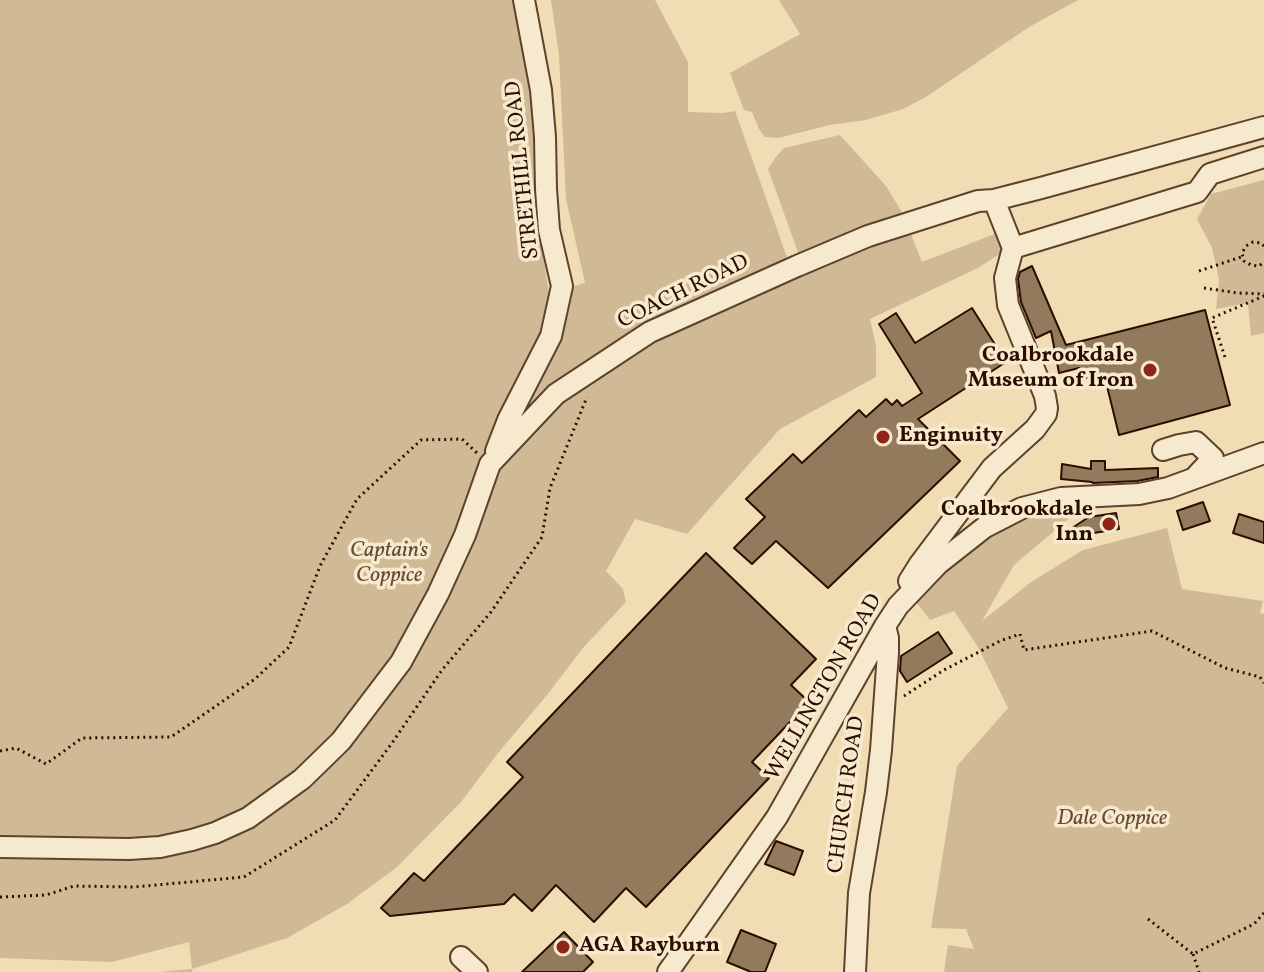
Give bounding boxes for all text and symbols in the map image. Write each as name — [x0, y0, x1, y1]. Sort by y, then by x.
street label: STRETHILL ROAD — [502, 79, 546, 261]
street label: COACH ROAD — [614, 250, 754, 336]
place label: Coalbrookdale Museum of Iron — [968, 344, 1134, 396]
marker: Coalbrookdale Museum of Iron — [1141, 361, 1159, 379]
place label: Enginuity — [899, 424, 1003, 450]
marker: Enginuity — [874, 428, 892, 446]
place label: Coalbrookdale Inn — [941, 498, 1093, 550]
marker: Coalbrookdale Inn — [1100, 515, 1118, 533]
park label: Captain's Coppice — [350, 539, 428, 590]
street label: WELLINGTON ROAD — [761, 590, 889, 786]
street label: CHURCH ROAD — [824, 715, 872, 875]
park label: Dale Coppice — [1057, 807, 1167, 833]
place label: AGA Rayburn — [579, 934, 720, 960]
marker: AGA Rayburn — [554, 938, 572, 956]

